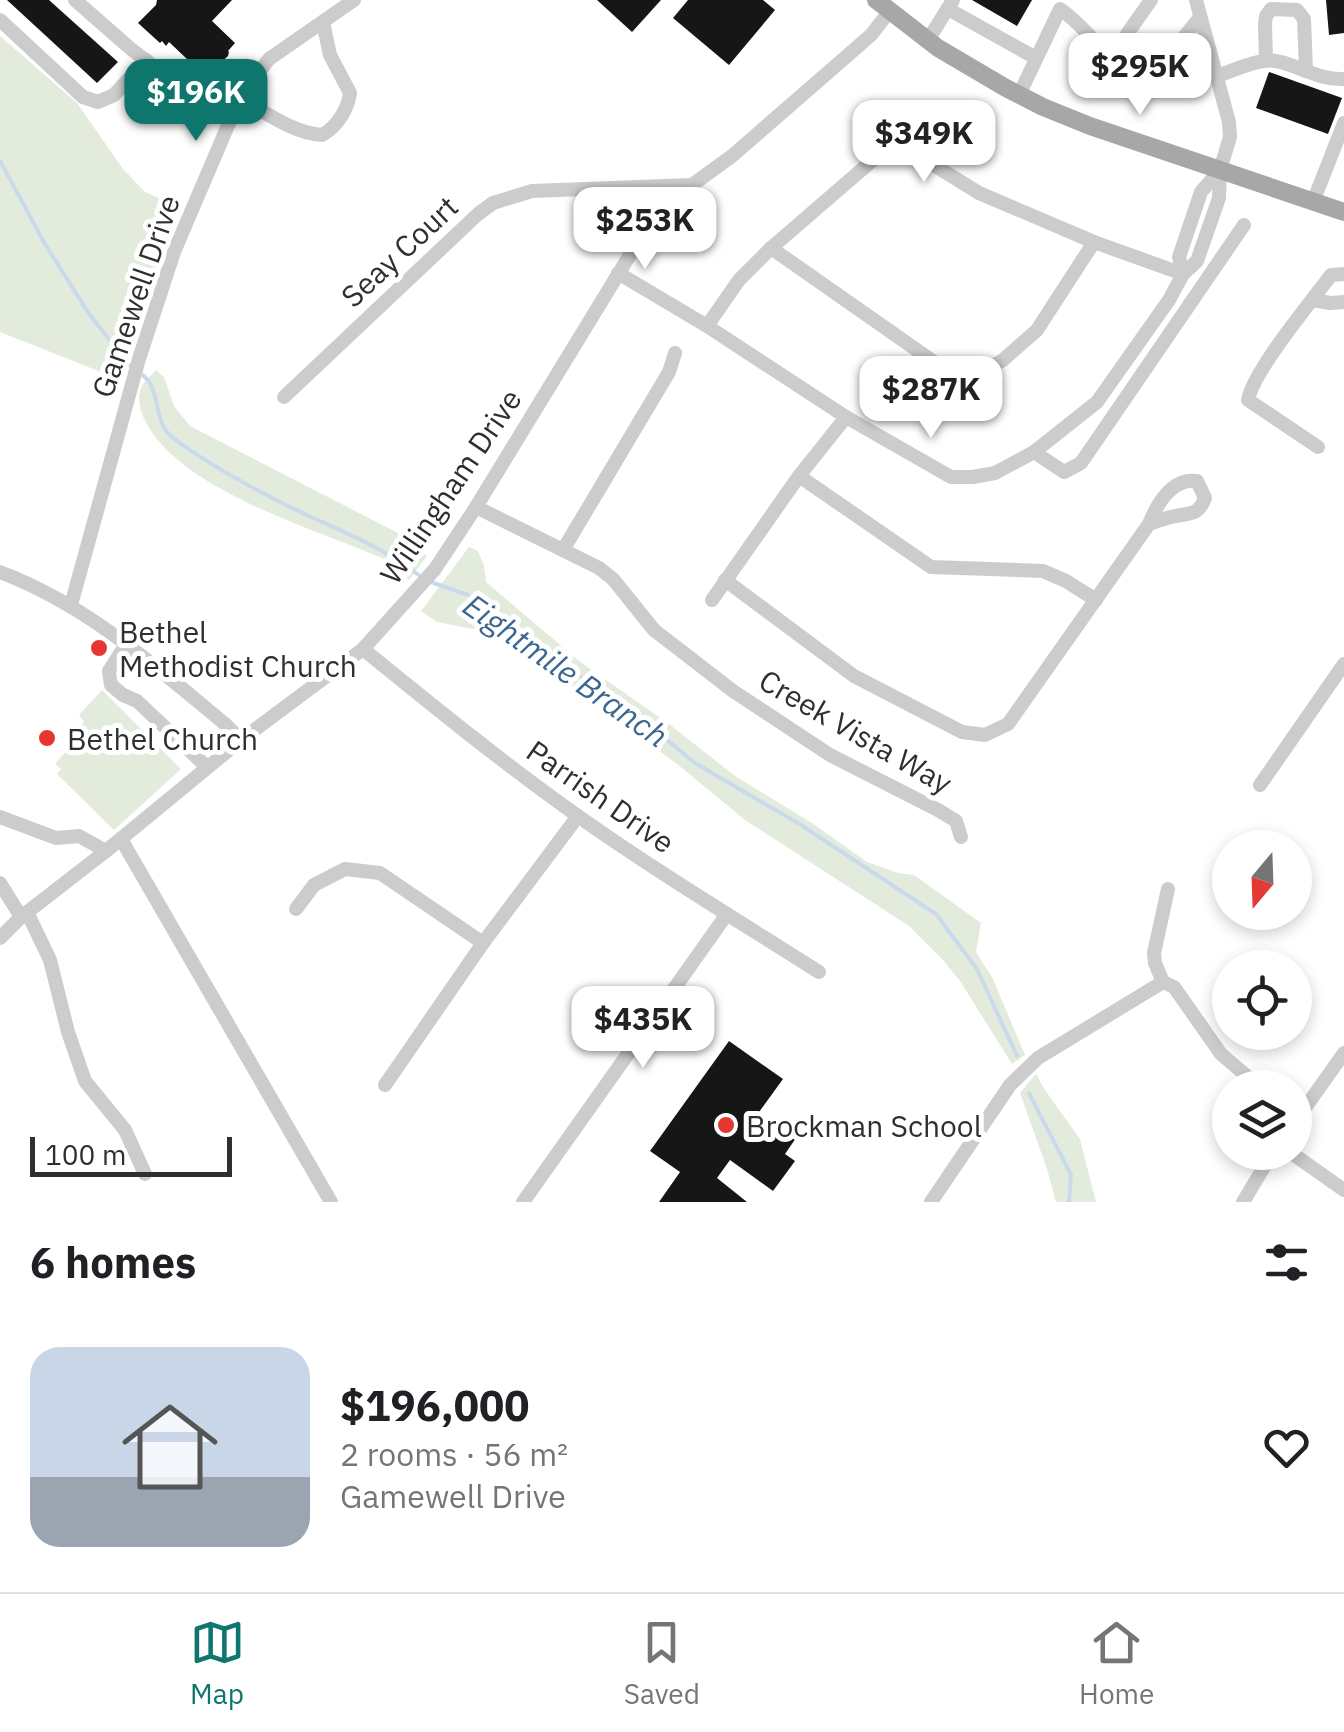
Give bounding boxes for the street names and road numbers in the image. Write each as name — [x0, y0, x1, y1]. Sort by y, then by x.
street label: Seay Court — [332, 187, 466, 315]
street label: Gamewell Drive — [82, 190, 188, 402]
street label: Willingham Drive — [370, 381, 530, 591]
street label: Creek Vista Way — [753, 660, 959, 802]
street label: Parrish Drive — [519, 731, 683, 861]

